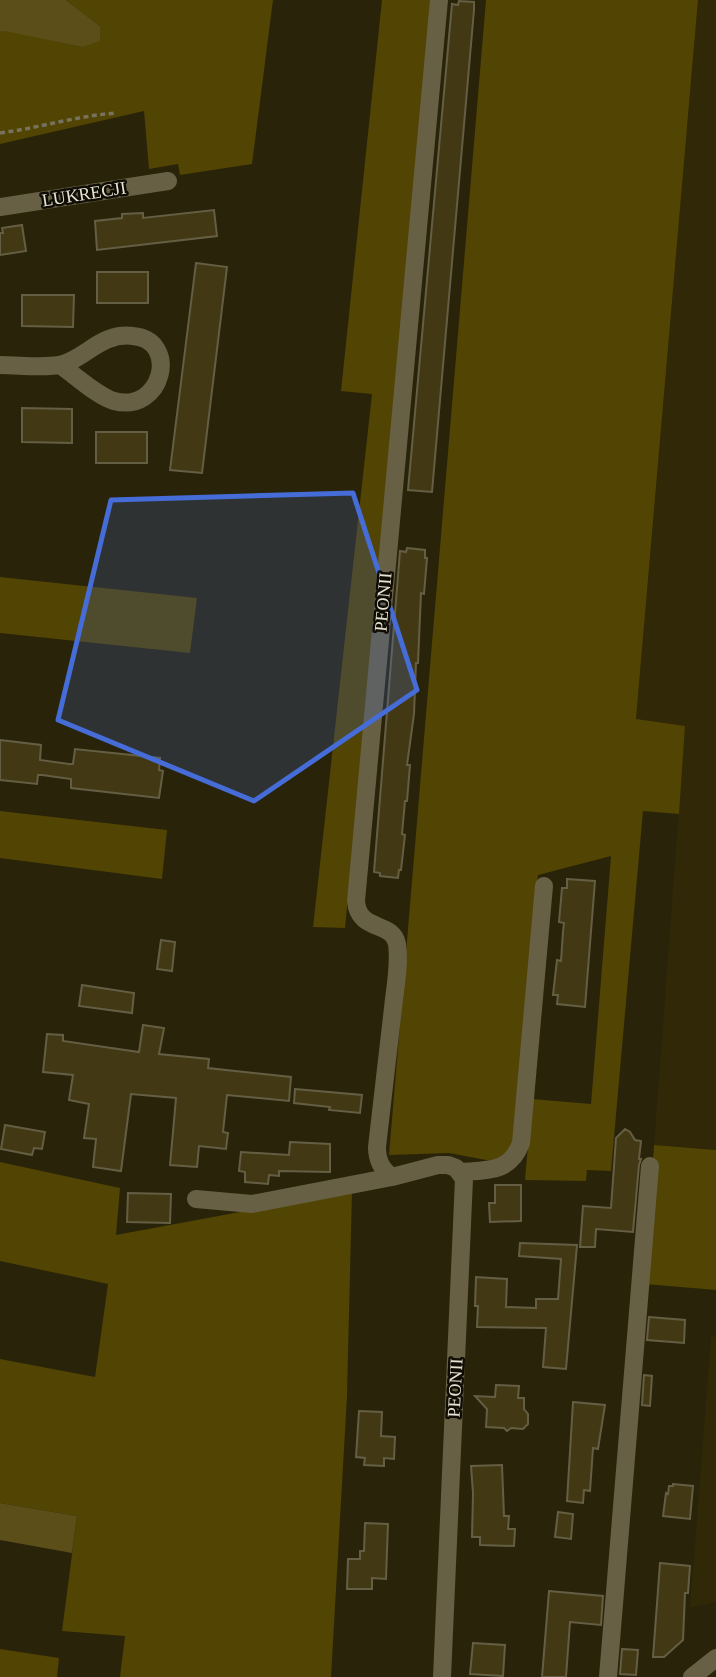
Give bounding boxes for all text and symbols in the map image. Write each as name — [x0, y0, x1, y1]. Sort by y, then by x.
street label: LUKRECJI — [40, 177, 128, 211]
street label: PEONII — [370, 572, 396, 632]
street label: PEONII — [443, 1358, 467, 1418]

